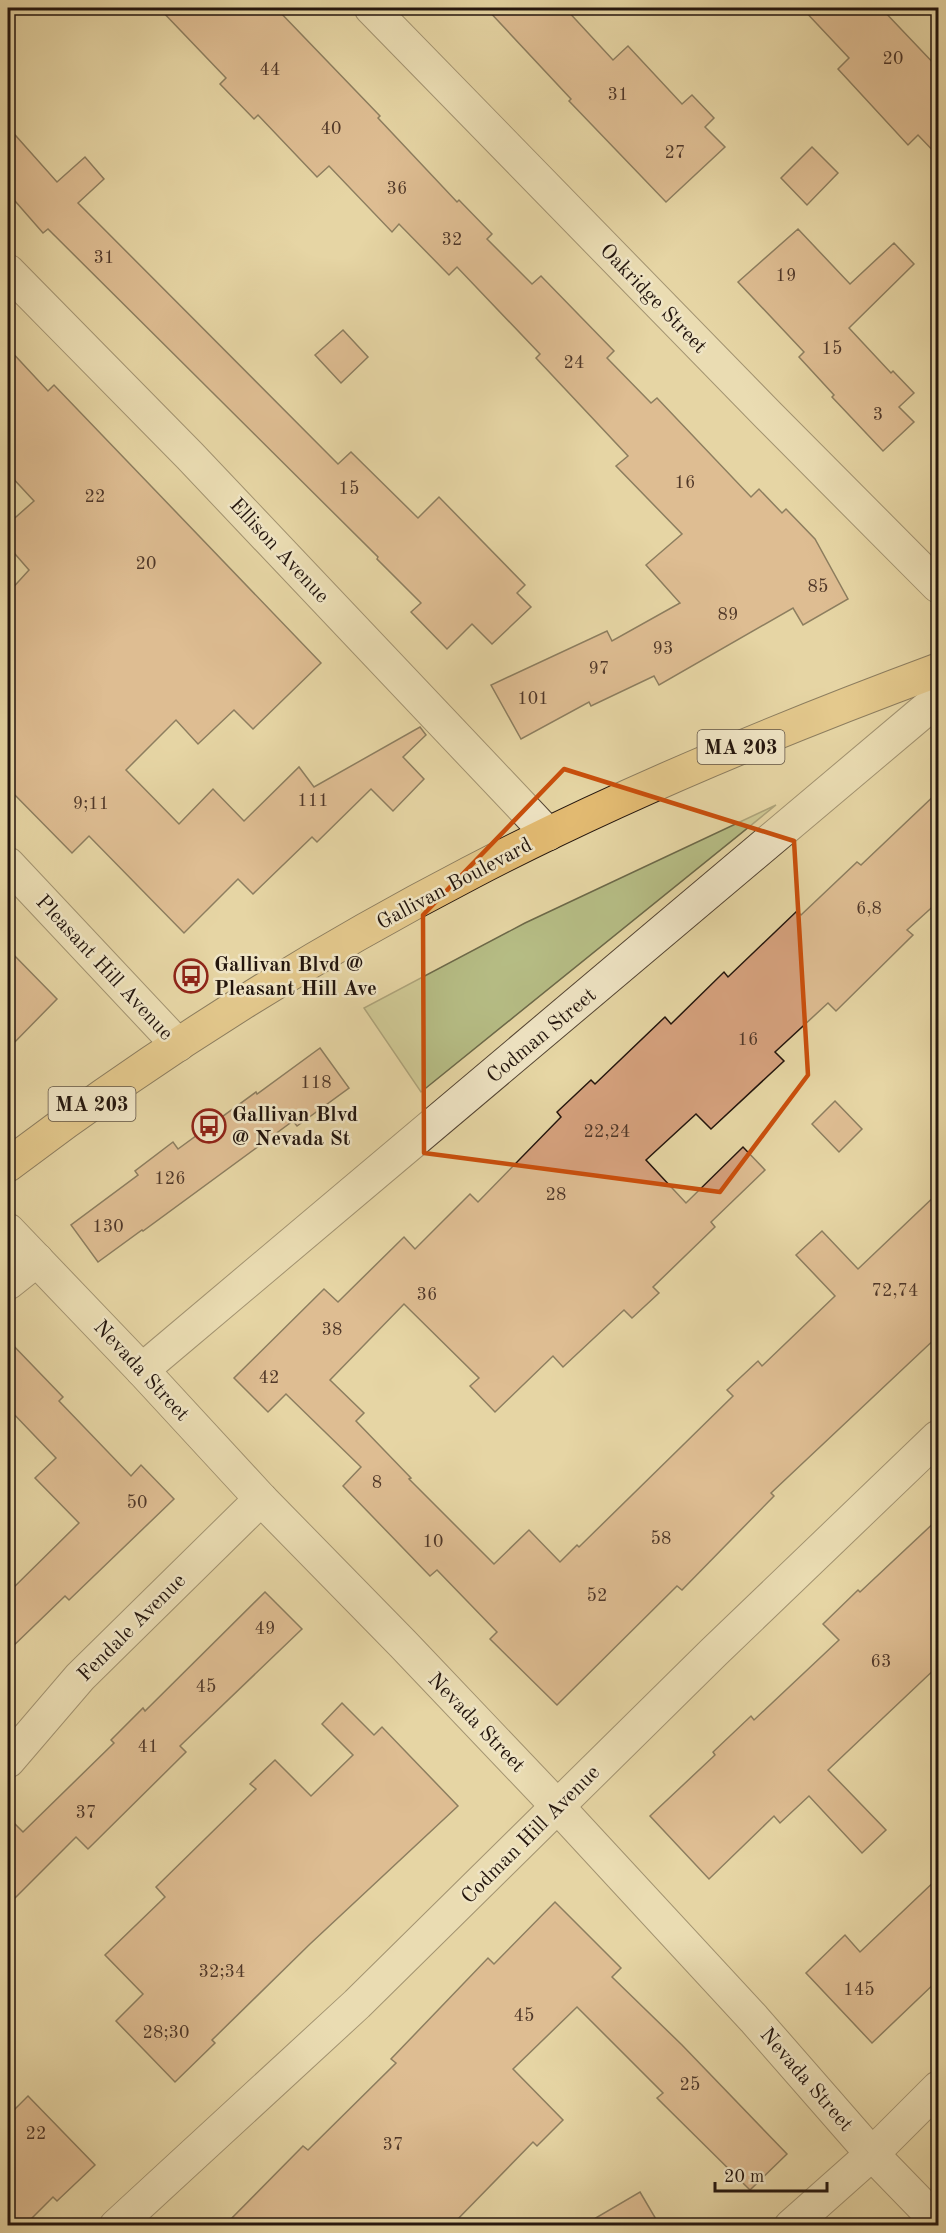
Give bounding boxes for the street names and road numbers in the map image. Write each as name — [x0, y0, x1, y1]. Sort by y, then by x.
street label: Oakridge Street — [595, 240, 710, 358]
street label: Ellison Avenue — [225, 495, 333, 608]
road number: MA 203 — [698, 730, 784, 764]
street label: Gallivan Boulevard — [374, 835, 536, 934]
street label: Pleasant Hill Avenue — [31, 891, 176, 1045]
street label: Codman Street — [483, 985, 601, 1088]
road number: MA 203 — [48, 1087, 136, 1121]
street label: Nevada Street — [89, 1316, 193, 1426]
street label: Fendale Avenue — [74, 1570, 190, 1686]
street label: Nevada Street — [423, 1669, 528, 1777]
street label: Codman Hill Avenue — [458, 1762, 604, 1908]
street label: Nevada Street — [755, 2024, 856, 2136]

